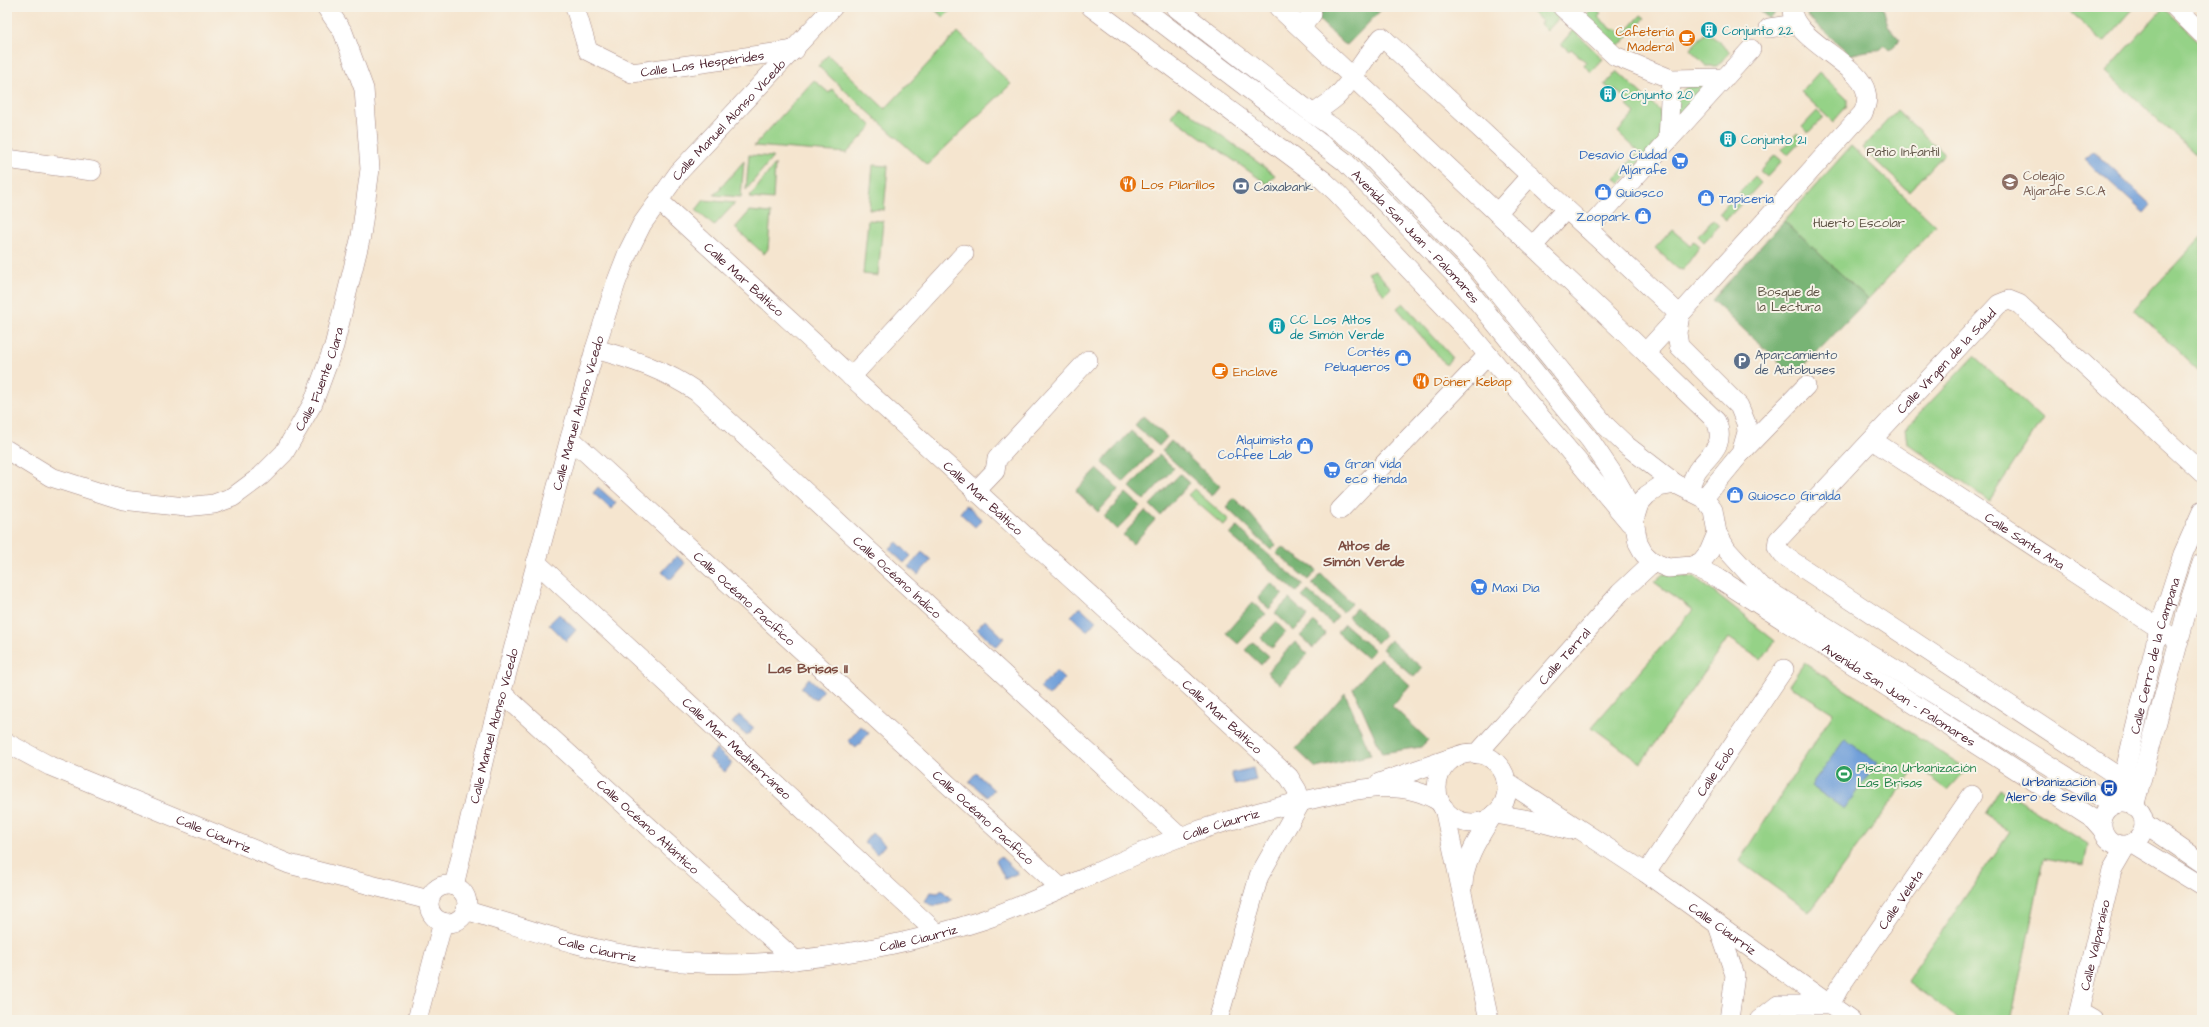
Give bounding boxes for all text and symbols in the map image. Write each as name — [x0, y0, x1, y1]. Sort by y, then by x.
building icon: Conjunto 22 — [1699, 20, 1719, 40]
place label: Conjunto 22 — [1722, 22, 1794, 40]
place label: Cafetería Maderal — [1615, 23, 1674, 56]
cafe icon: Cafetería Maderal — [1677, 28, 1697, 48]
street label: Calle Las Hespérides — [639, 46, 766, 82]
street label: Calle Manuel Alonso Vicedo — [668, 55, 790, 184]
building icon: Conjunto 20 — [1598, 84, 1618, 104]
place label: Conjunto 20 — [1621, 86, 1693, 104]
building icon: Conjunto 21 — [1718, 129, 1738, 149]
place label: Conjunto 21 — [1741, 131, 1807, 149]
park label: Patio Infantil — [1866, 143, 1940, 161]
place label: Desavio Ciudad Aljarafe — [1579, 146, 1667, 179]
supermarket icon: Desavio Ciudad Aljarafe — [1670, 151, 1690, 171]
street label: Avenida San Juan - Palomares — [1347, 166, 1484, 308]
place label: Colegio Aljarafe S.C.A — [2023, 167, 2106, 200]
school or university icon: Colegio Aljarafe S.C.A — [2000, 172, 2020, 192]
restaurant icon: Los Pilarillos — [1118, 174, 1138, 194]
place label: Los Pilarillos — [1141, 176, 1216, 194]
bank icon: Caixabank — [1231, 176, 1251, 196]
place label: Caixabank — [1254, 178, 1313, 196]
shop icon: Quiosco — [1593, 182, 1613, 202]
place label: Quiosco — [1616, 184, 1664, 202]
shop icon: Tapicería — [1696, 188, 1716, 208]
place label: Tapicería — [1719, 190, 1774, 208]
shop icon: Zoopark — [1633, 206, 1653, 226]
place label: Zoopark — [1576, 208, 1630, 226]
park label: Huerto Escolar — [1813, 214, 1905, 232]
street label: Calle Mar Báltico — [700, 238, 788, 321]
park label: Bosque de la Lectura — [1757, 283, 1821, 316]
street label: Calle Virgen de la Salud — [1893, 305, 2001, 418]
place label: CC Los Altos de Simón Verde — [1290, 311, 1384, 344]
building icon: CC Los Altos de Simón Verde — [1267, 316, 1287, 336]
street label: Calle Fuente Clara — [291, 325, 348, 435]
street label: Calle Manuel Alonso Vicedo — [548, 333, 609, 492]
place label: Cortés Peluqueros — [1325, 343, 1390, 376]
place label: Aparcamiento de Autobuses — [1755, 346, 1838, 379]
shop icon: Cortés Peluqueros — [1393, 348, 1413, 368]
parking icon: Aparcamiento de Autobuses — [1732, 351, 1752, 371]
cafe icon: Enclave — [1210, 361, 1230, 381]
place label: Enclave — [1233, 363, 1278, 381]
restaurant icon: Döner Kebap — [1411, 371, 1431, 391]
place label: Döner Kebap — [1434, 373, 1512, 391]
place label: Alquimista Coffee Lab — [1218, 431, 1293, 464]
shop icon: Alquimista Coffee Lab — [1295, 436, 1315, 456]
place label: Gran vida eco tienda — [1345, 455, 1407, 488]
street label: Calle Mar Báltico — [939, 457, 1027, 540]
supermarket icon: Gran vida eco tienda — [1322, 460, 1342, 480]
shop icon: Quiosco Giralda — [1725, 485, 1745, 505]
place label: Quiosco Giralda — [1748, 487, 1841, 505]
street label: Calle Santa Ana — [1981, 508, 2068, 574]
street label: Calle Océano Índico — [849, 532, 946, 623]
district label: Altos de Simón Verde — [1322, 536, 1405, 572]
street label: Calle Océano Pacífico — [689, 548, 799, 651]
street label: Calle Cerro de la Campana — [2126, 575, 2185, 736]
supermarket icon: Maxi Dia — [1469, 577, 1489, 597]
place label: Maxi Dia — [1492, 579, 1540, 597]
street label: Calle Terral — [1535, 624, 1595, 689]
street label: Avenida San Juan - Palomares — [1819, 639, 1979, 751]
street label: Calle Manuel Alonso Vicedo — [466, 646, 523, 805]
district label: Las Brisas II — [768, 659, 848, 679]
street label: Calle Mar Báltico — [1178, 676, 1266, 759]
street label: Calle Mar Mediterráneo — [678, 694, 795, 804]
street label: Calle Eolo — [1692, 743, 1739, 800]
place label: Piscina Urbanización Las Brisas — [1857, 759, 1977, 792]
sports icon: Piscina Urbanización Las Brisas — [1834, 764, 1854, 784]
street label: Calle Océano Pacífico — [928, 766, 1038, 870]
place label: Urbanización Alero de Sevilla — [2005, 773, 2096, 806]
street label: Calle Océano Atlántico — [592, 776, 704, 879]
bus stop icon: Urbanización Alero de Sevilla — [2099, 778, 2119, 798]
street label: Calle Ciaurriz — [1180, 804, 1262, 845]
street label: Calle Ciaurriz — [173, 811, 254, 858]
street label: Calle Veleta — [1874, 866, 1928, 933]
street label: Calle Valparaíso — [2076, 897, 2115, 992]
street label: Calle Ciaurriz — [1685, 898, 1760, 960]
street label: Calle Ciaurriz — [878, 920, 960, 957]
street label: Calle Ciaurriz — [556, 931, 638, 967]

